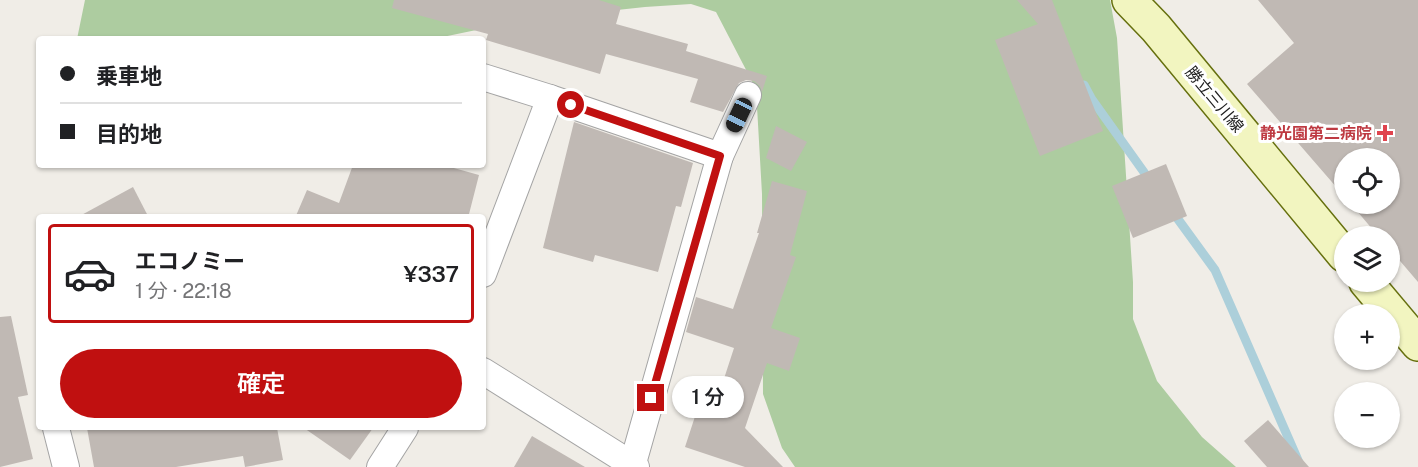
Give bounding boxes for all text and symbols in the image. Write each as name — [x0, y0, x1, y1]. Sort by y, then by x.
text: 乗車地 — [96, 63, 162, 89]
street label: 勝立三川線 — [1182, 63, 1248, 136]
route start — [557, 91, 584, 118]
car — [723, 95, 755, 135]
text: 目的地 — [96, 121, 162, 147]
place label: 静光園第二病院 — [1260, 124, 1372, 143]
marker: 静光園第二病院 — [1376, 124, 1394, 142]
map controls — [1334, 148, 1400, 448]
button: locate — [1334, 148, 1400, 214]
button: layers — [1334, 226, 1400, 292]
icon: car — [63, 247, 117, 301]
text: エコノミー — [135, 248, 245, 274]
text: ¥337 — [403, 261, 459, 287]
text: 1 分 · 22:18 — [135, 279, 232, 303]
button: + — [1334, 304, 1400, 370]
button: 確定 — [60, 349, 462, 418]
callout: 1 分 — [672, 377, 744, 419]
button: − — [1334, 382, 1400, 448]
route end — [637, 384, 664, 411]
text: 1 分 — [691, 385, 725, 409]

